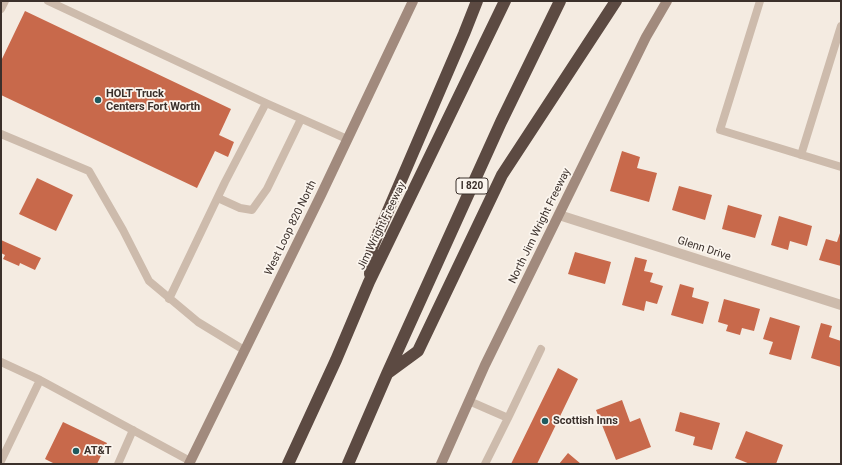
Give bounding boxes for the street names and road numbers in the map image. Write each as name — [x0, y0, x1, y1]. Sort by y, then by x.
street label: North Jim Wright Freeway — [506, 166, 574, 286]
street label: West Loop 820 North — [262, 178, 320, 278]
road number: I 820 — [456, 178, 488, 194]
street label: Jim Wright Freeway — [355, 180, 409, 272]
street label: Glenn Drive — [676, 234, 732, 264]

